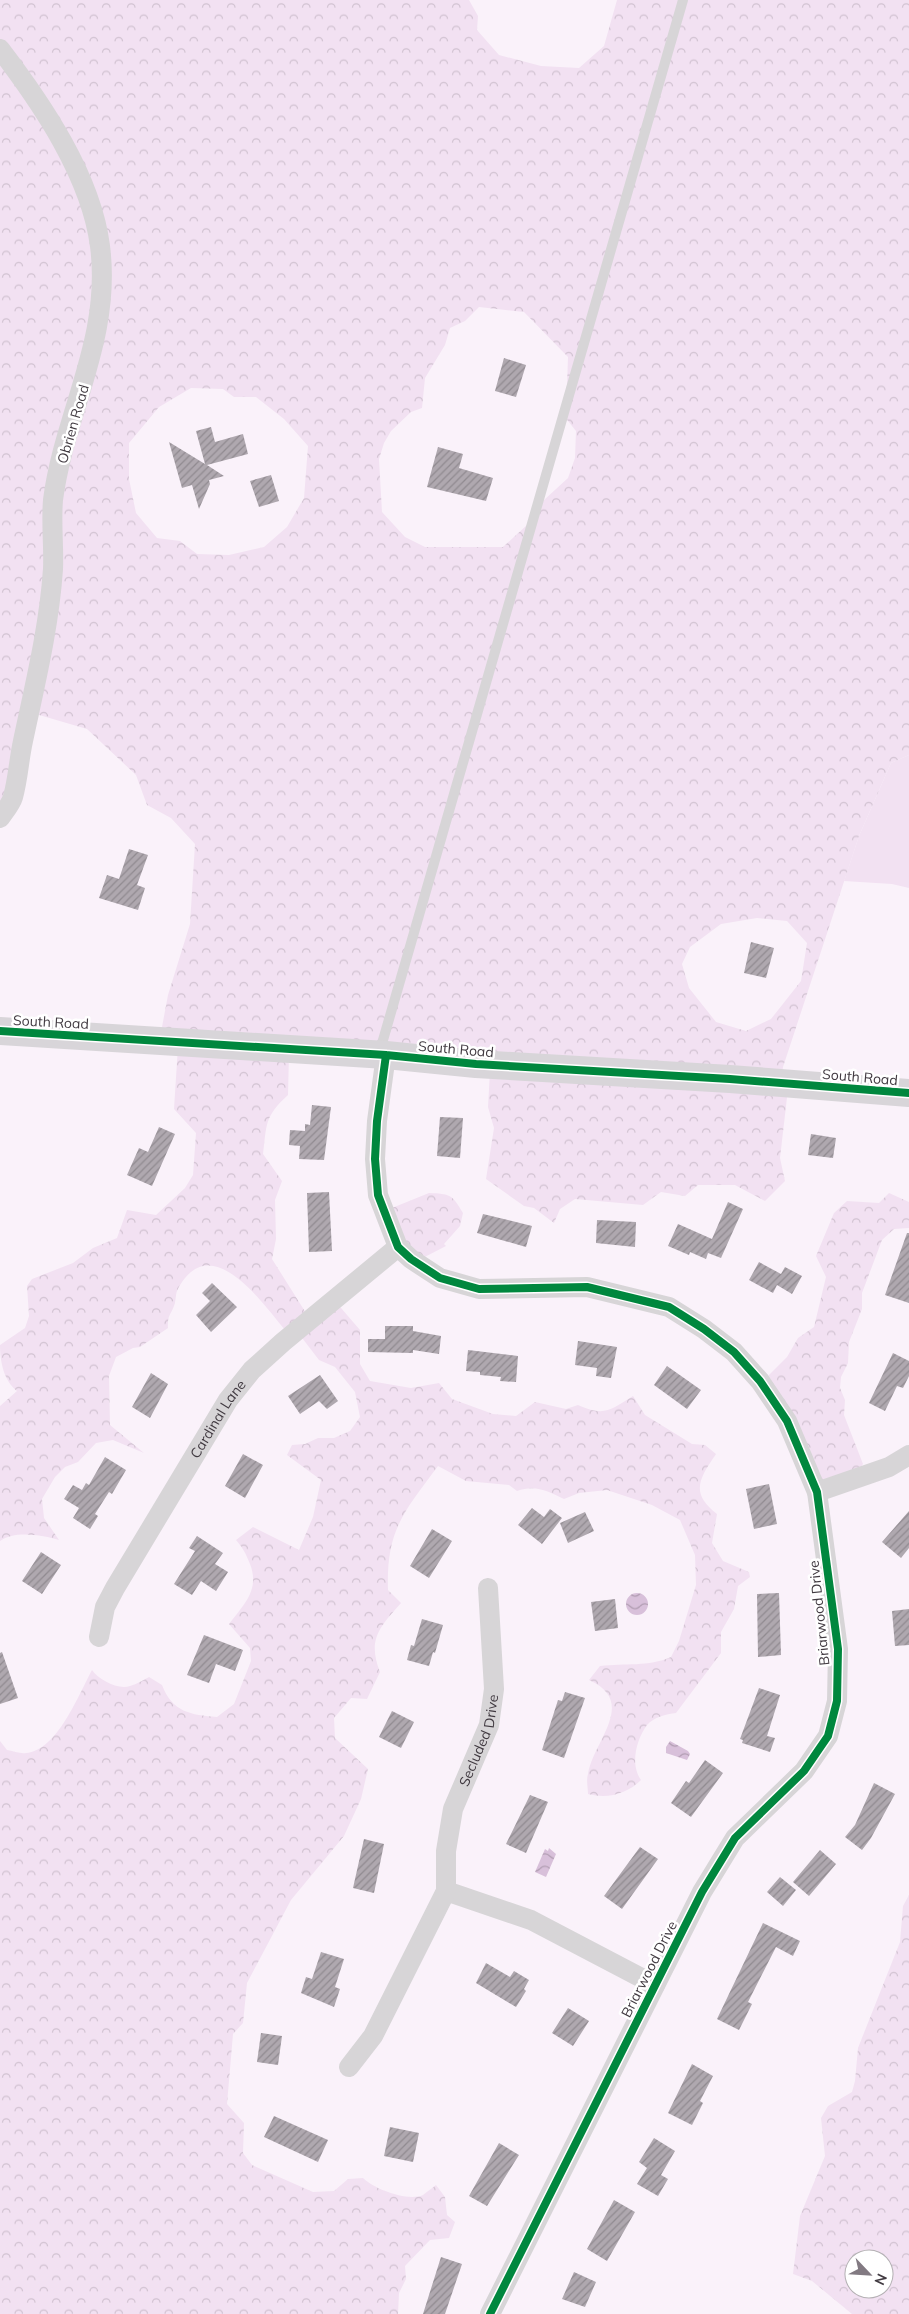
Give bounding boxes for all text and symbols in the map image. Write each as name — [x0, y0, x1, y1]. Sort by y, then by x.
street label: Obrien Road — [53, 382, 93, 466]
street label: South Road — [13, 1011, 89, 1033]
street label: South Road — [417, 1037, 495, 1061]
street label: South Road — [821, 1065, 899, 1089]
street label: Cardinal Lane — [186, 1376, 250, 1462]
street label: Briarwood Drive — [805, 1559, 833, 1667]
street label: Secluded Drive — [455, 1693, 502, 1789]
street label: Briarwood Drive — [617, 1918, 681, 2020]
north arrow — [844, 2249, 894, 2299]
text: N — [870, 2271, 891, 2288]

